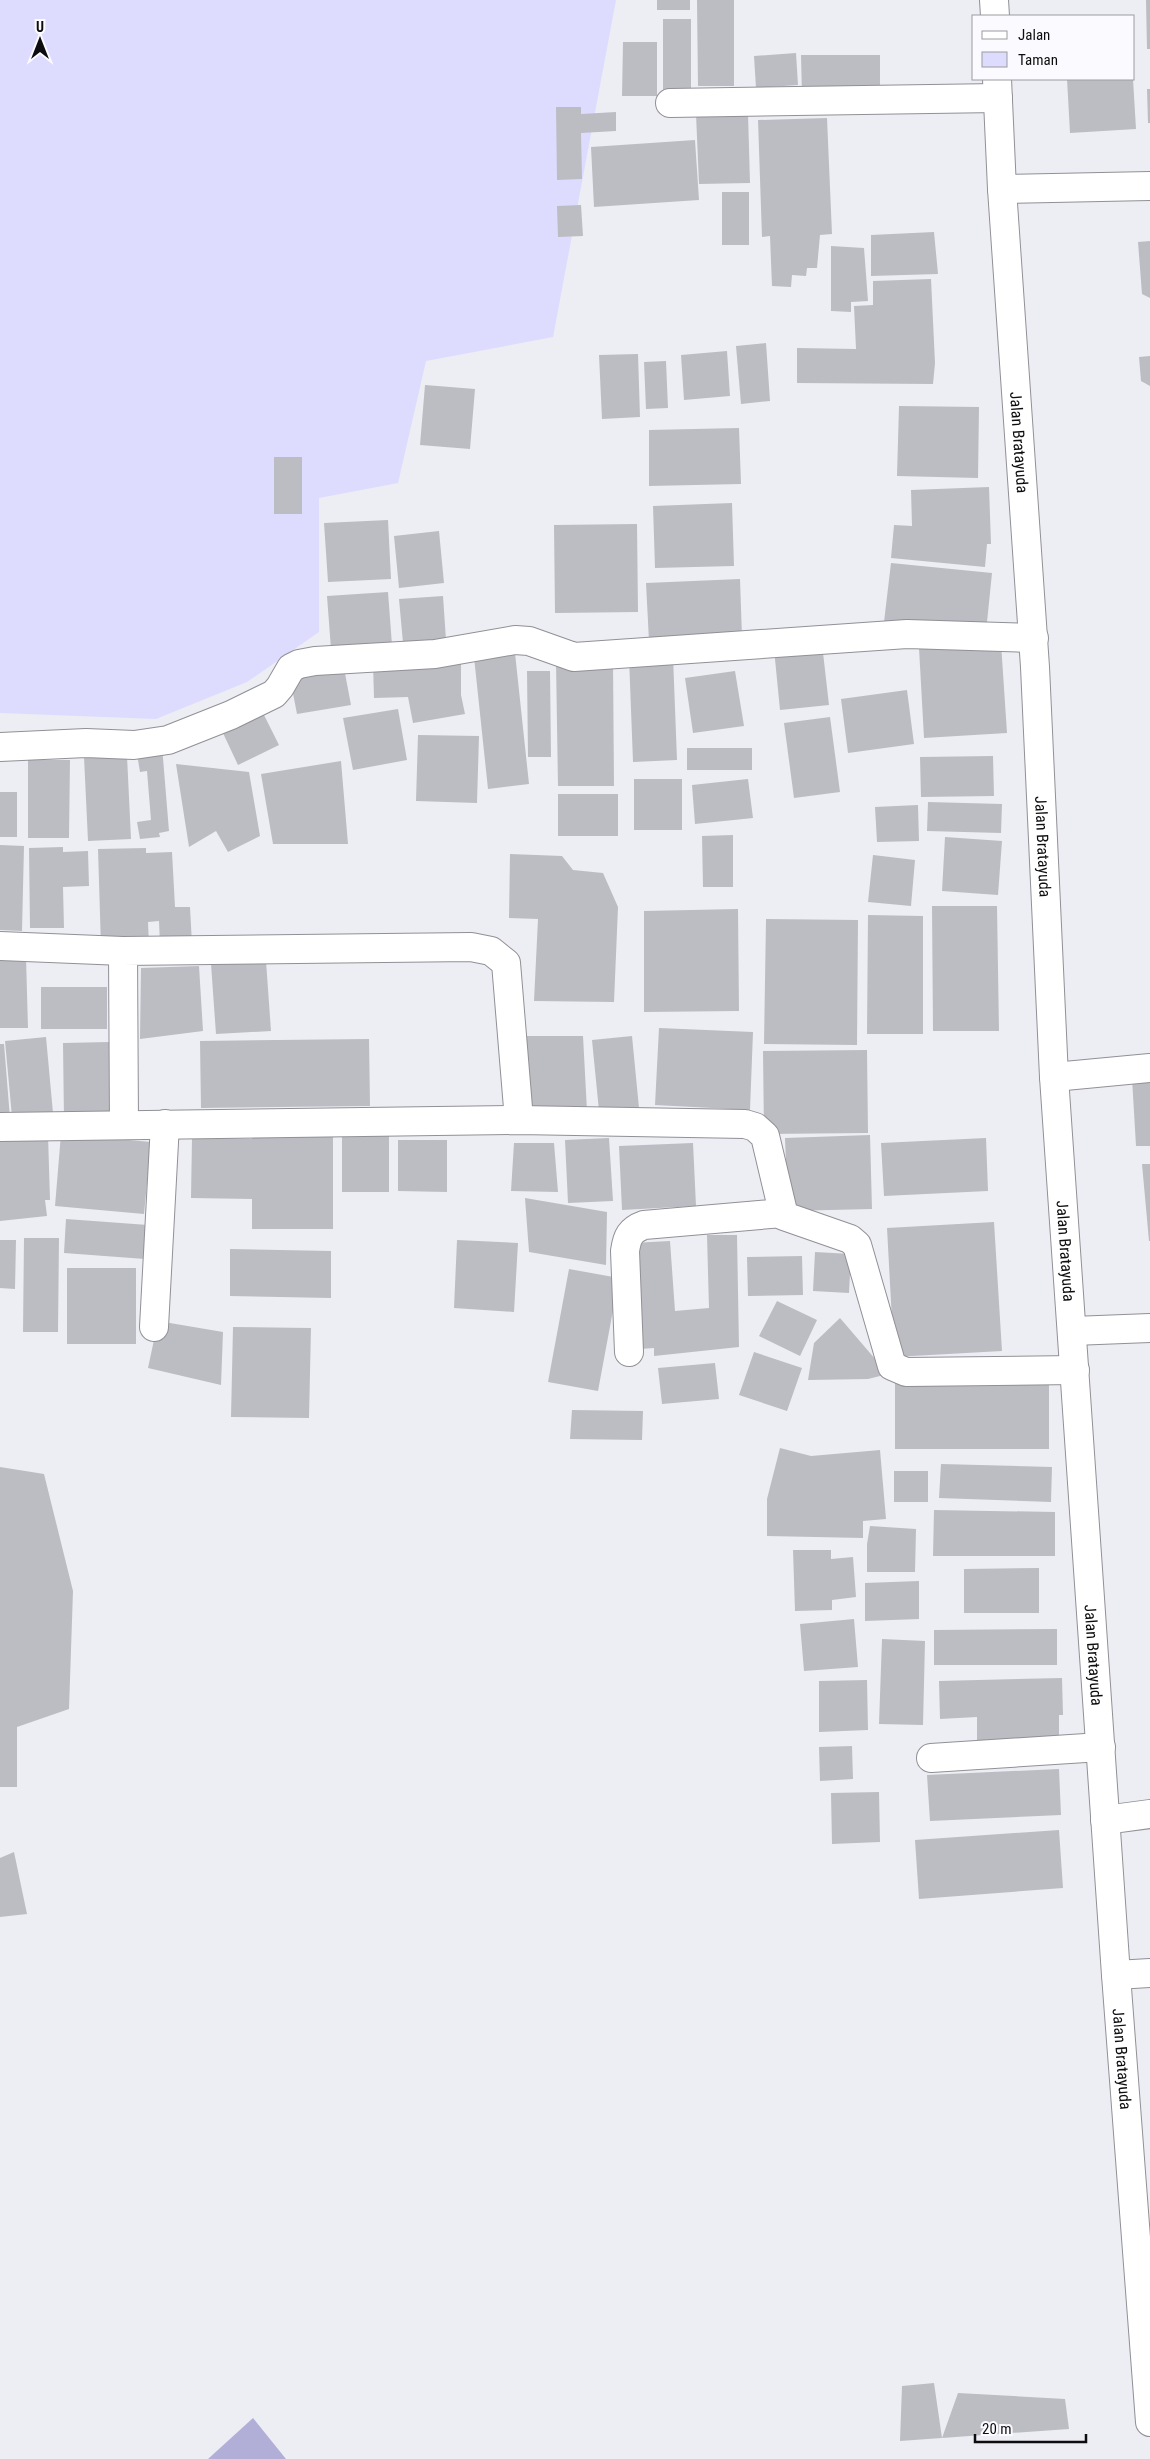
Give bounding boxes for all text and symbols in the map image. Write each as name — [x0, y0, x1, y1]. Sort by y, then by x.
north arrow — [15, 15, 65, 65]
legend — [972, 15, 1135, 80]
text: U — [36, 19, 44, 35]
text: Jalan — [1018, 26, 1050, 44]
text: Taman — [1018, 51, 1058, 69]
street label: Jalan Bratayuda — [1007, 391, 1032, 494]
street label: Jalan Bratayuda — [1031, 795, 1055, 898]
street label: Jalan Bratayuda — [1053, 1200, 1079, 1302]
street label: Jalan Bratayuda — [1081, 1604, 1107, 1706]
street label: Jalan Bratayuda — [1109, 2008, 1136, 2110]
scale bar — [975, 2412, 1086, 2444]
text: 20 m — [982, 2420, 1012, 2438]

